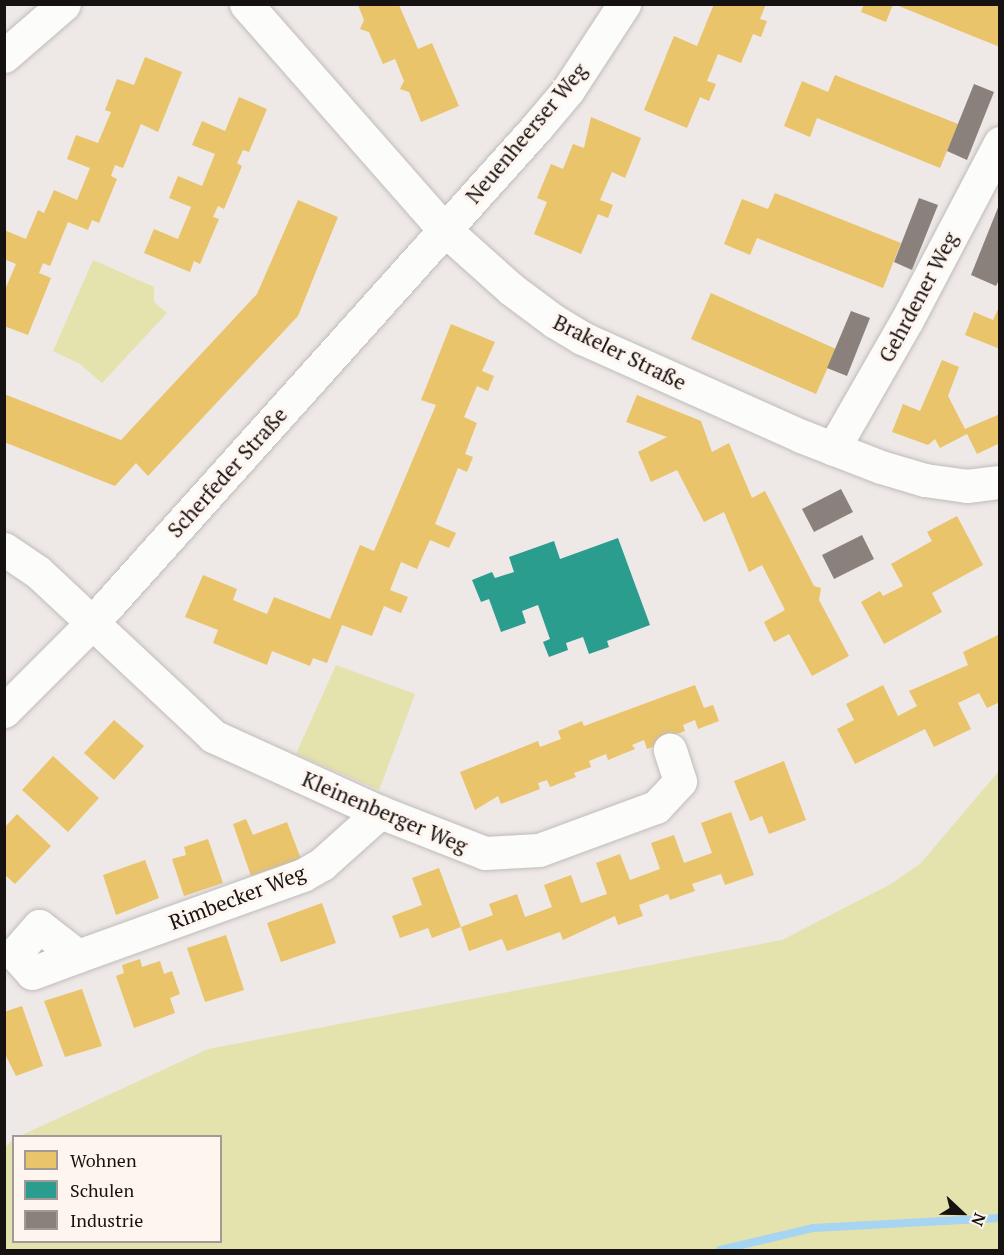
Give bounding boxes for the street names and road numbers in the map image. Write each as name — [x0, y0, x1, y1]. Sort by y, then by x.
street label: Neuenheerser Weg — [460, 58, 592, 208]
street label: Gehrdener Weg — [873, 228, 963, 366]
street label: Brakeler Straße — [550, 309, 690, 395]
street label: Scherfeder Straße — [162, 402, 292, 542]
street label: Kleinenberger Weg — [299, 766, 471, 858]
street label: Rimbecker Weg — [165, 859, 309, 935]

